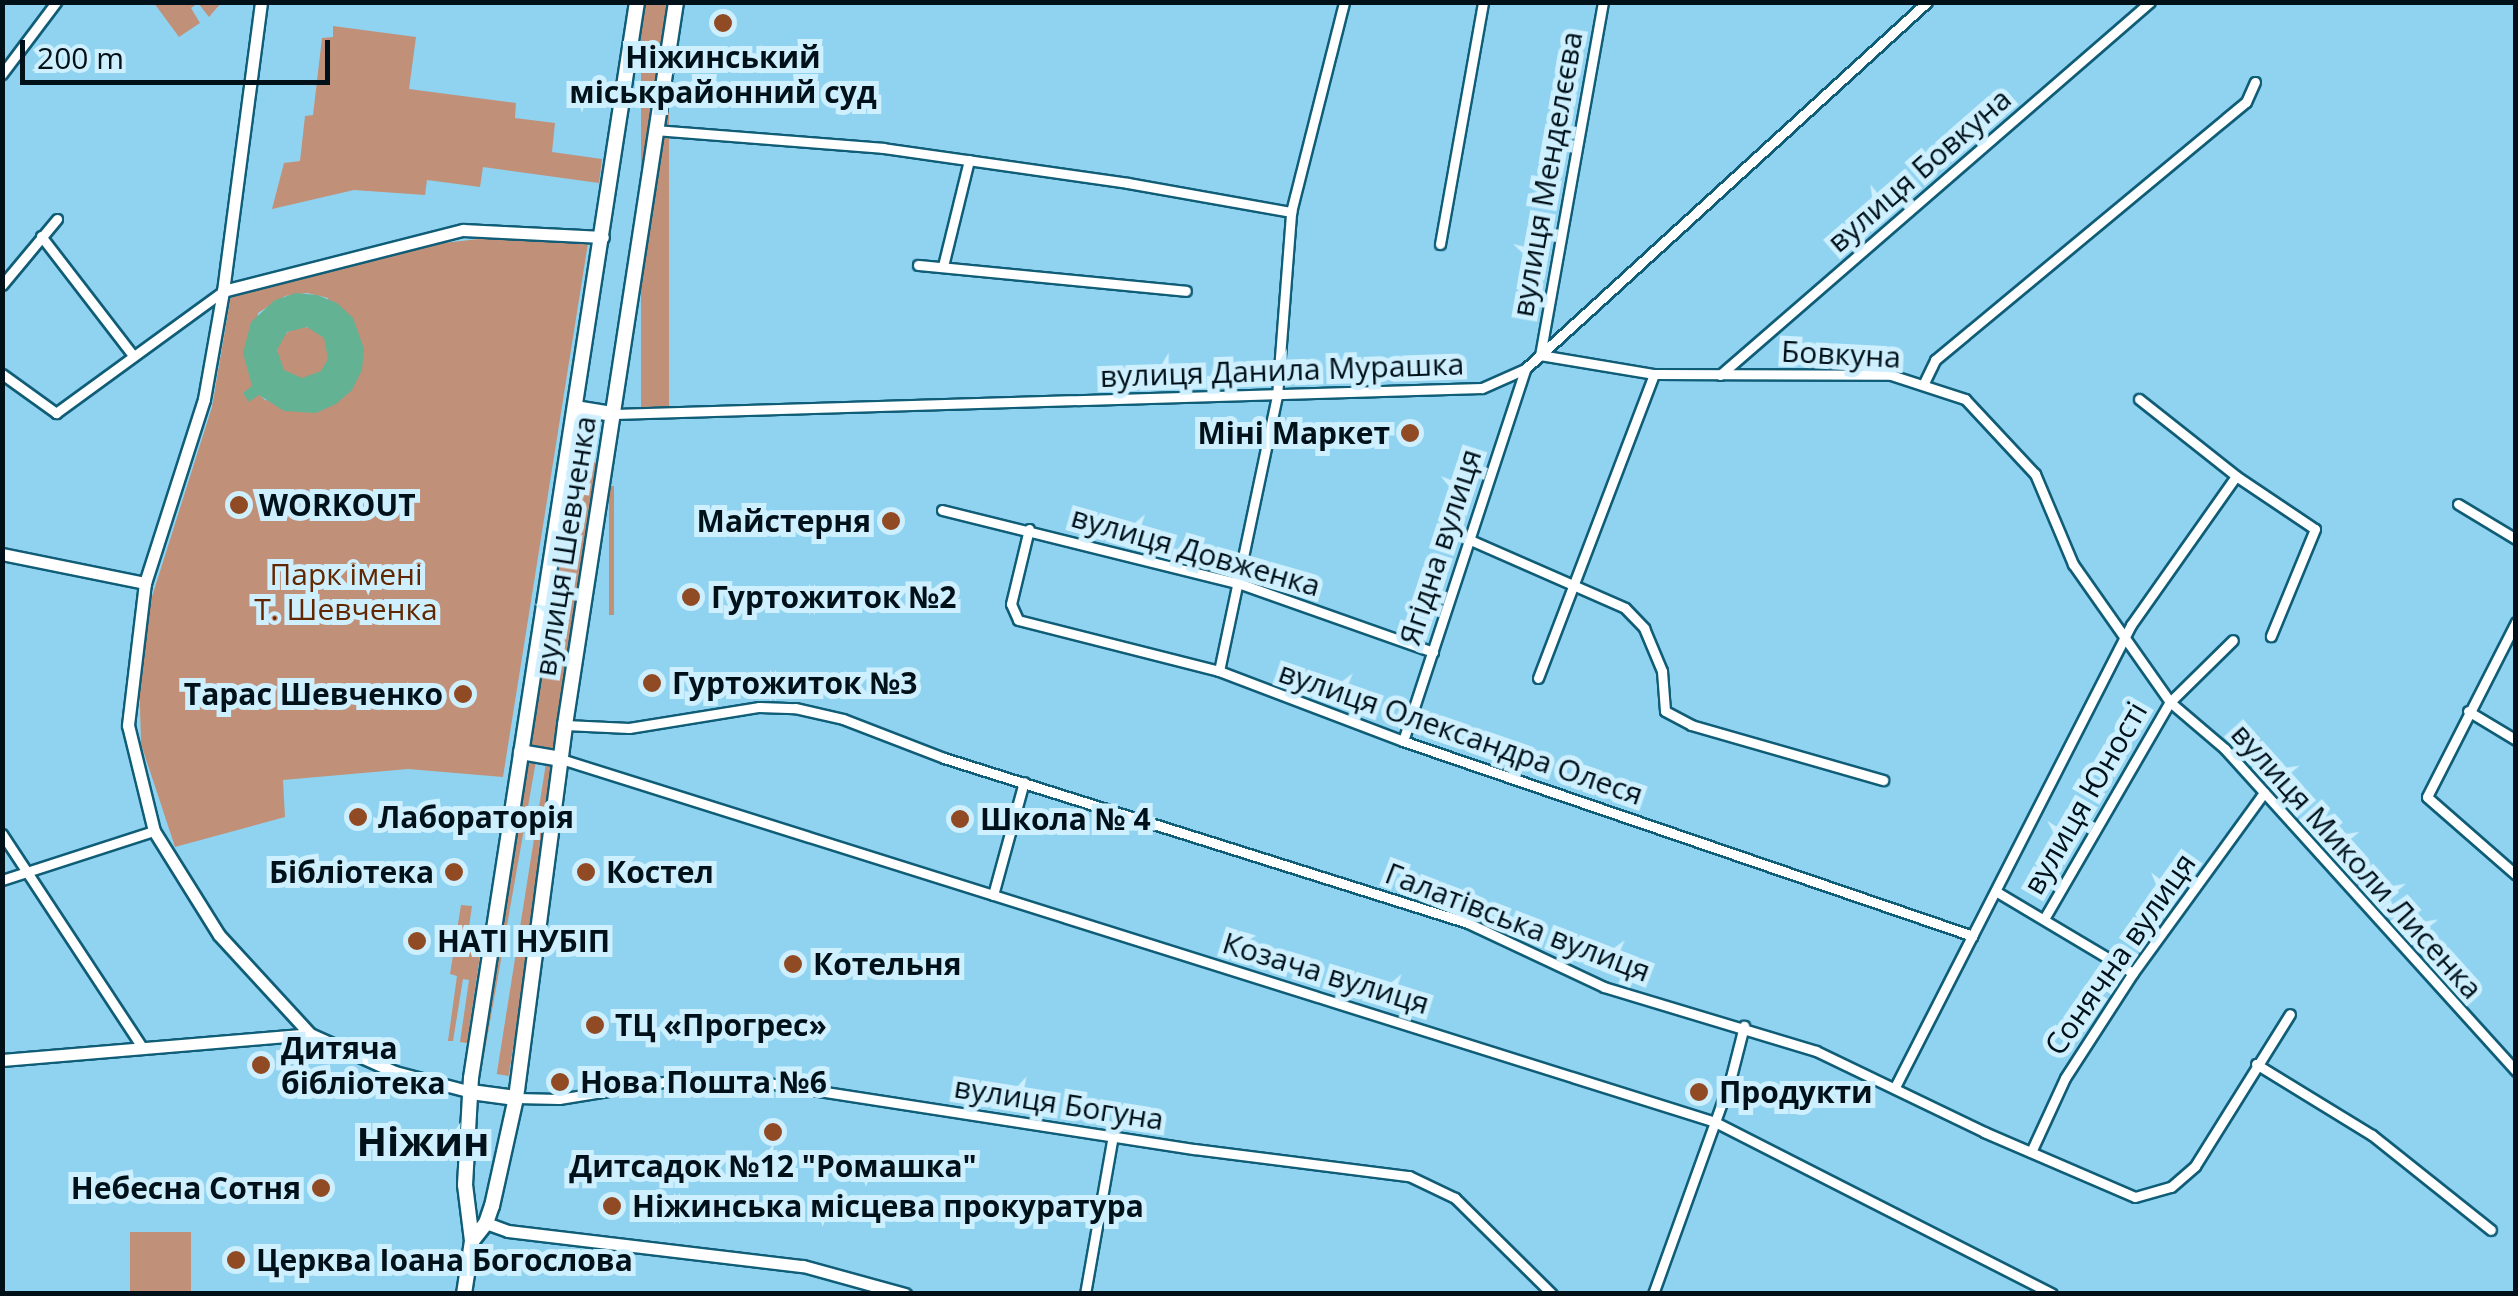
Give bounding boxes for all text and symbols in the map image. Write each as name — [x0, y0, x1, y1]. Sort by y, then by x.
marker: Ніжинський міськрайонний суд — [712, 12, 734, 34]
scale bar — [25, 20, 335, 82]
street label: вулиця Менделєєва — [1504, 28, 1590, 320]
text: 200 m — [37, 37, 124, 78]
place label: Ніжинський міськрайонний суд — [569, 39, 877, 110]
street label: вулиця Бовкуна — [1820, 80, 2018, 260]
street label: Бовкуна — [1780, 333, 1902, 375]
street label: вулиця Данила Мурашка — [1099, 346, 1465, 394]
street label: вулиця Шевченка — [527, 413, 603, 679]
place label: Міні Маркет — [1197, 415, 1390, 451]
marker: Міні Маркет — [1399, 422, 1421, 444]
street label: Ягідна вулиця — [1391, 444, 1489, 650]
place label: WORKOUT — [259, 487, 416, 523]
marker: WORKOUT — [228, 494, 250, 516]
street label: вулиця Довженка — [1067, 498, 1325, 604]
place label: Майстерня — [697, 503, 871, 539]
marker: Майстерня — [880, 510, 902, 532]
park label: Парк імені Т. Шевченка — [254, 556, 438, 626]
place label: Гуртожиток №2 — [711, 579, 956, 615]
marker: Гуртожиток №2 — [680, 586, 702, 608]
street label: вулиця Олександра Олеся — [1274, 654, 1648, 812]
place label: Гуртожиток №3 — [672, 665, 917, 701]
marker: Гуртожиток №3 — [641, 672, 663, 694]
place label: Тарас Шевченко — [184, 676, 443, 712]
marker: Тарас Шевченко — [452, 683, 474, 705]
street label: вулиця Юності — [2015, 695, 2155, 901]
street label: вулиця Миколи Лисенка — [2224, 716, 2490, 1006]
place label: Лабораторія — [378, 799, 574, 835]
place label: Школа № 4 — [980, 801, 1151, 837]
marker: Лабораторія — [347, 806, 369, 828]
marker: Школа № 4 — [949, 808, 971, 830]
street label: Сонячна вулиця — [2037, 846, 2203, 1062]
place label: Бібліотека — [269, 854, 434, 890]
place label: Костел — [606, 854, 714, 890]
street label: Галатівська вулиця — [1380, 855, 1656, 989]
marker: Бібліотека — [443, 861, 465, 883]
marker: Костел — [575, 861, 597, 883]
place label: НАТІ НУБІП — [437, 923, 610, 959]
street label: Козача вулиця — [1218, 924, 1434, 1022]
marker: НАТІ НУБІП — [406, 930, 428, 952]
place label: Котельня — [813, 946, 961, 982]
marker: Котельня — [782, 953, 804, 975]
place label: ТЦ «Прогрес» — [615, 1007, 827, 1043]
marker: ТЦ «Прогрес» — [584, 1014, 606, 1036]
place label: Дитяча бібліотека — [281, 1030, 446, 1100]
marker: Дитяча бібліотека — [250, 1054, 272, 1076]
place label: Нова Пошта №6 — [580, 1064, 827, 1100]
street label: вулиця Богуна — [952, 1069, 1166, 1137]
marker: Нова Пошта №6 — [549, 1071, 571, 1093]
place label: Продукти — [1719, 1074, 1873, 1110]
marker: Продукти — [1688, 1081, 1710, 1103]
district label: Ніжин — [356, 1117, 490, 1165]
marker: Дитсадок №12 "Ромашка" — [762, 1121, 784, 1143]
place label: Дитсадок №12 "Ромашка" — [569, 1148, 977, 1184]
place label: Небесна Сотня — [71, 1170, 301, 1206]
marker: Небесна Сотня — [310, 1177, 332, 1199]
place label: Ніжинська місцева прокуратура — [632, 1188, 1144, 1224]
marker: Ніжинська місцева прокуратура — [601, 1195, 623, 1217]
place label: Церква Іоана Богослова — [256, 1242, 633, 1278]
marker: Церква Іоана Богослова — [225, 1249, 247, 1271]

